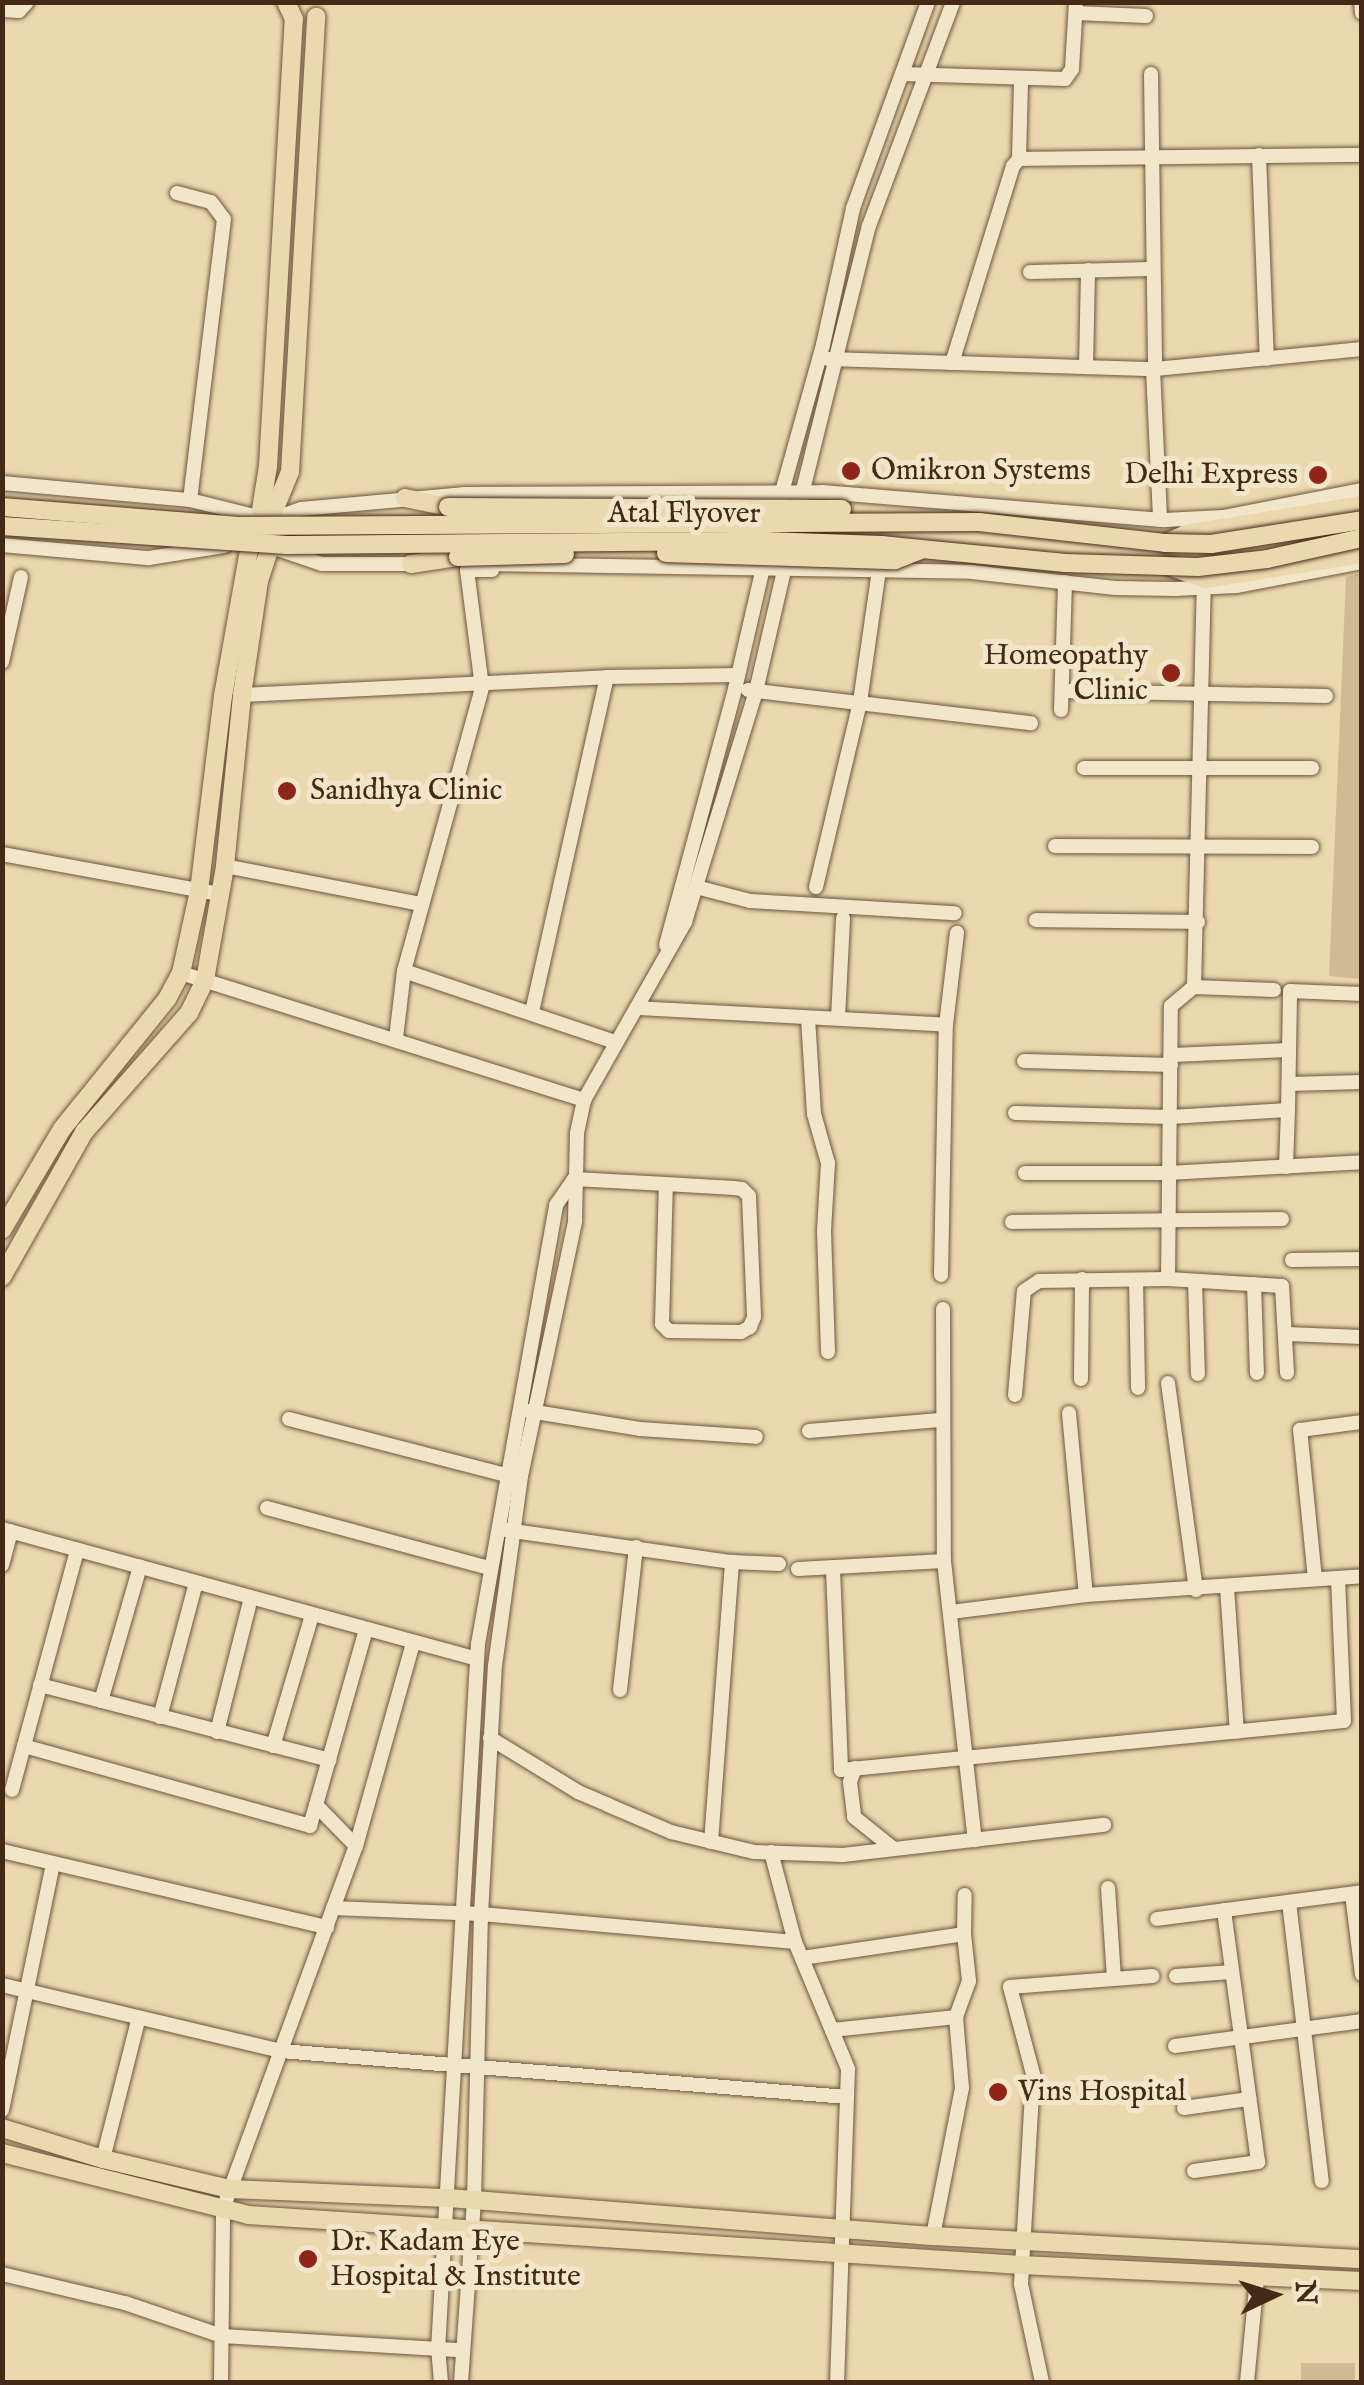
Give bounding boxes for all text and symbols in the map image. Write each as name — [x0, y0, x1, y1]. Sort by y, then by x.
place label: Omikron Systems — [871, 453, 1091, 489]
place label: Delhi Express — [1124, 457, 1298, 493]
marker: Omikron Systems — [840, 460, 862, 482]
marker: Delhi Express — [1307, 464, 1329, 486]
street label: Atal Flyover — [607, 496, 761, 532]
place label: Homeopathy Clinic — [984, 638, 1148, 708]
marker: Homeopathy Clinic — [1158, 660, 1184, 686]
place label: Sanidhya Clinic — [310, 773, 502, 809]
marker: Sanidhya Clinic — [274, 778, 300, 804]
place label: Vins Hospital — [1018, 2074, 1186, 2110]
marker: Vins Hospital — [987, 2081, 1009, 2103]
place label: Dr. Kadam Eye Hospital & Institute — [330, 2224, 581, 2294]
north arrow — [1224, 2245, 1324, 2345]
marker: Dr. Kadam Eye Hospital & Institute — [295, 2246, 321, 2272]
text: N — [1286, 2280, 1323, 2306]

